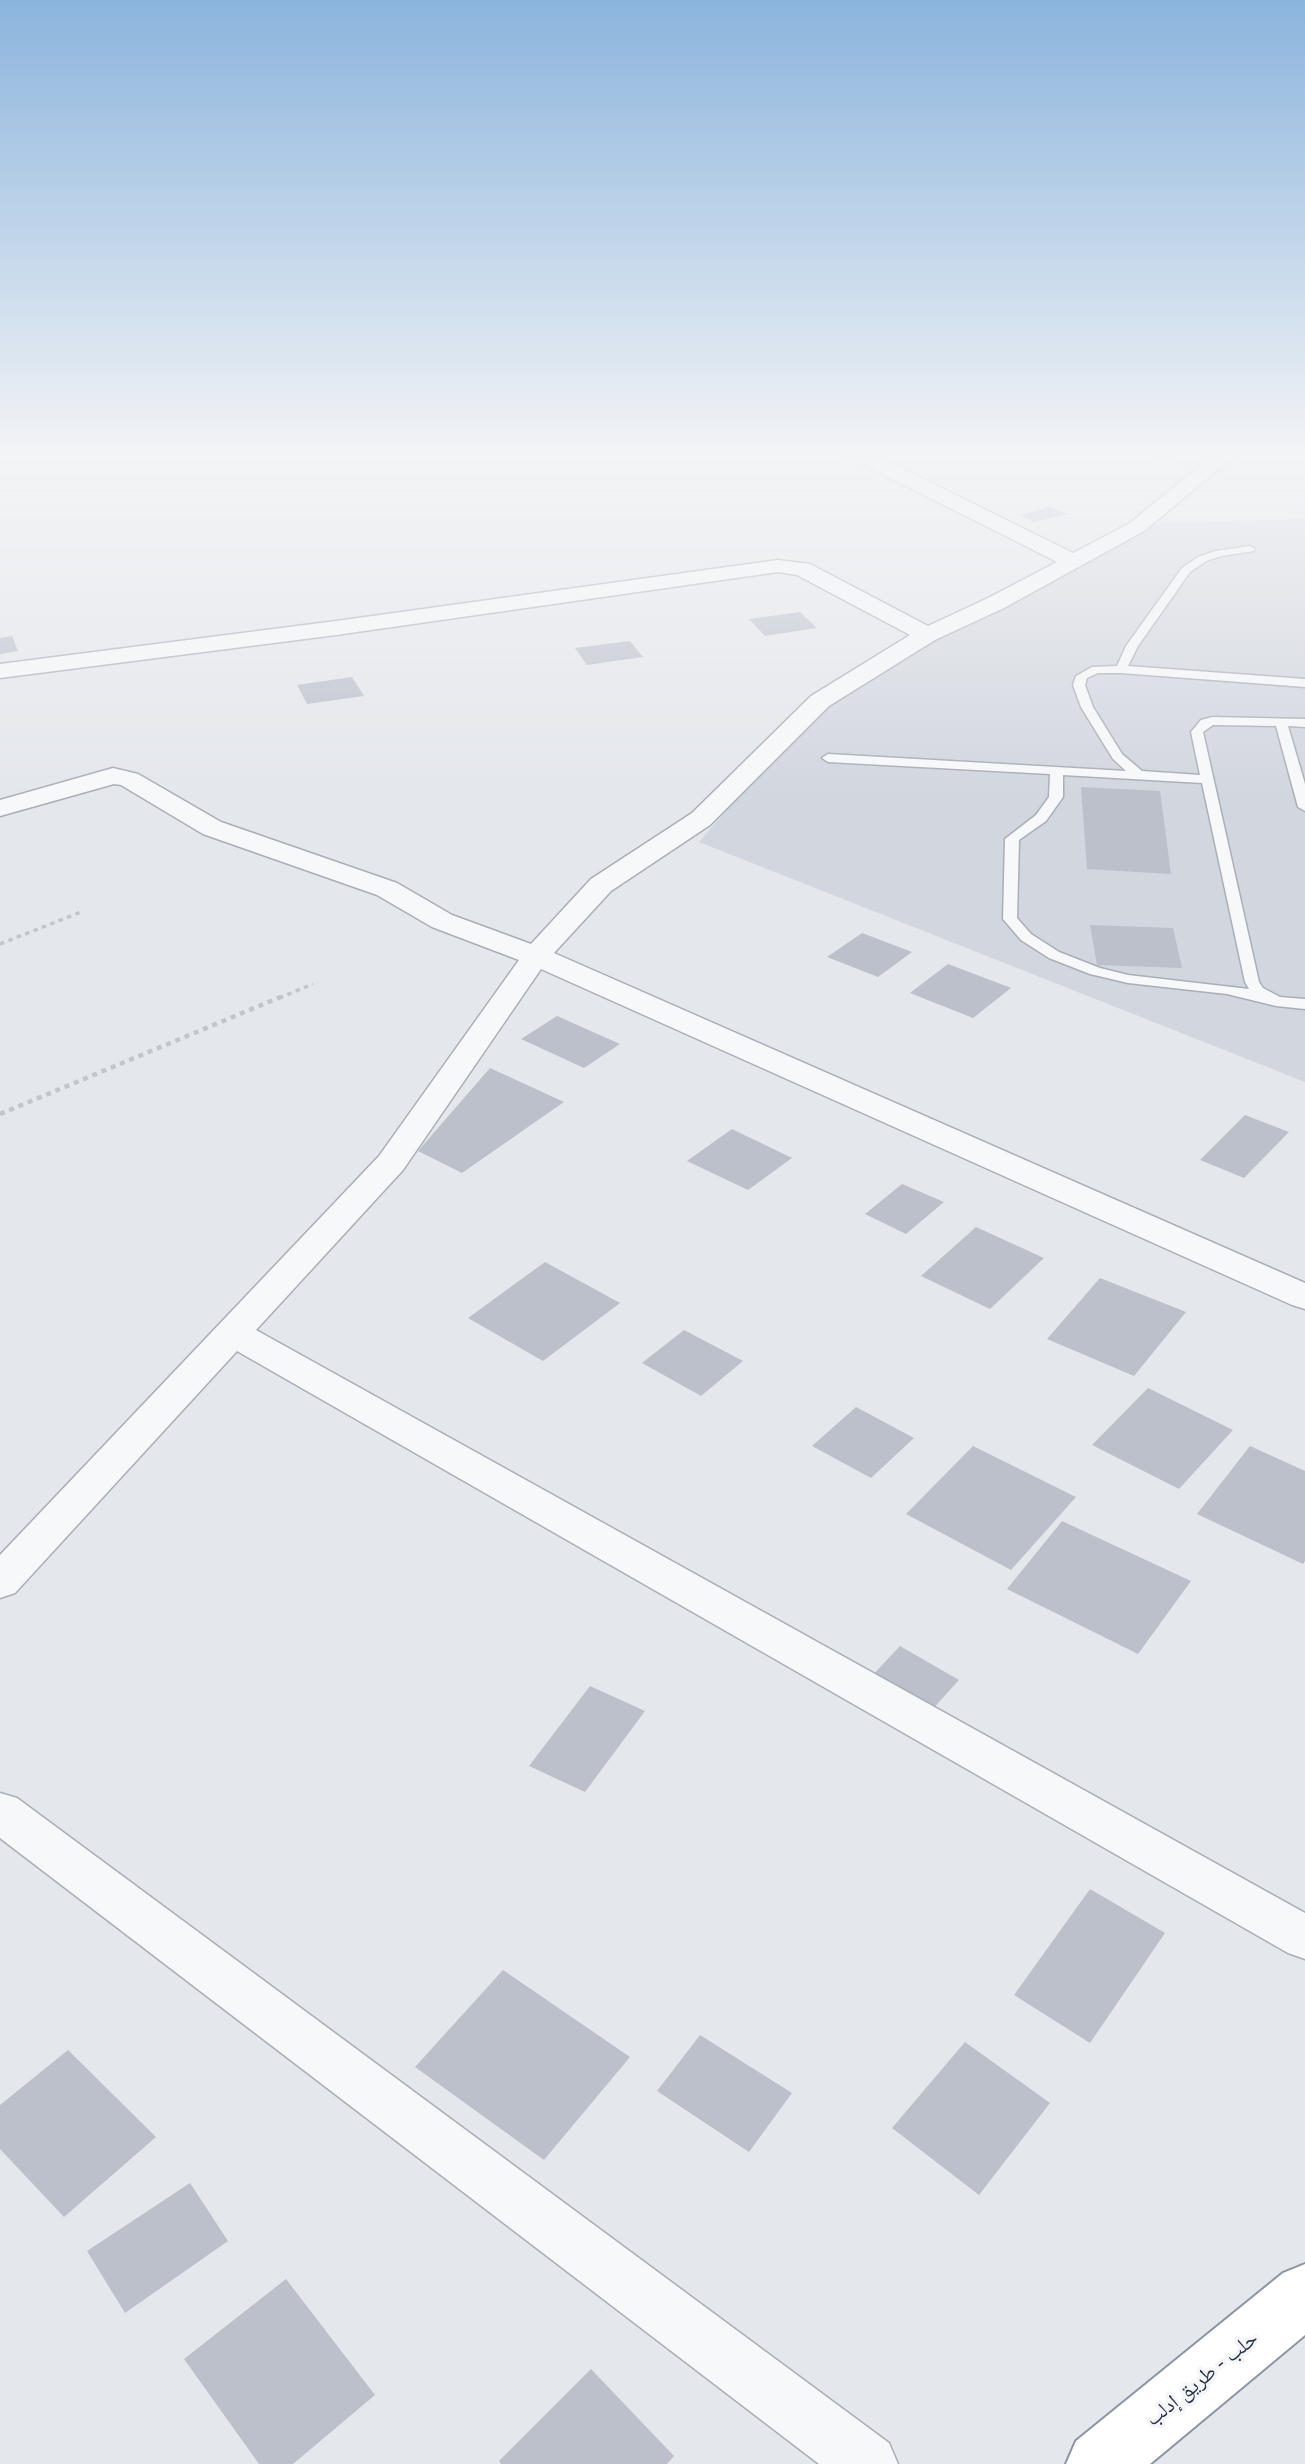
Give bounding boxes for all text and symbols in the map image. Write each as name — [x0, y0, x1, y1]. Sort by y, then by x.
street label: حلب - طريق إدلب — [1141, 2326, 1263, 2432]

